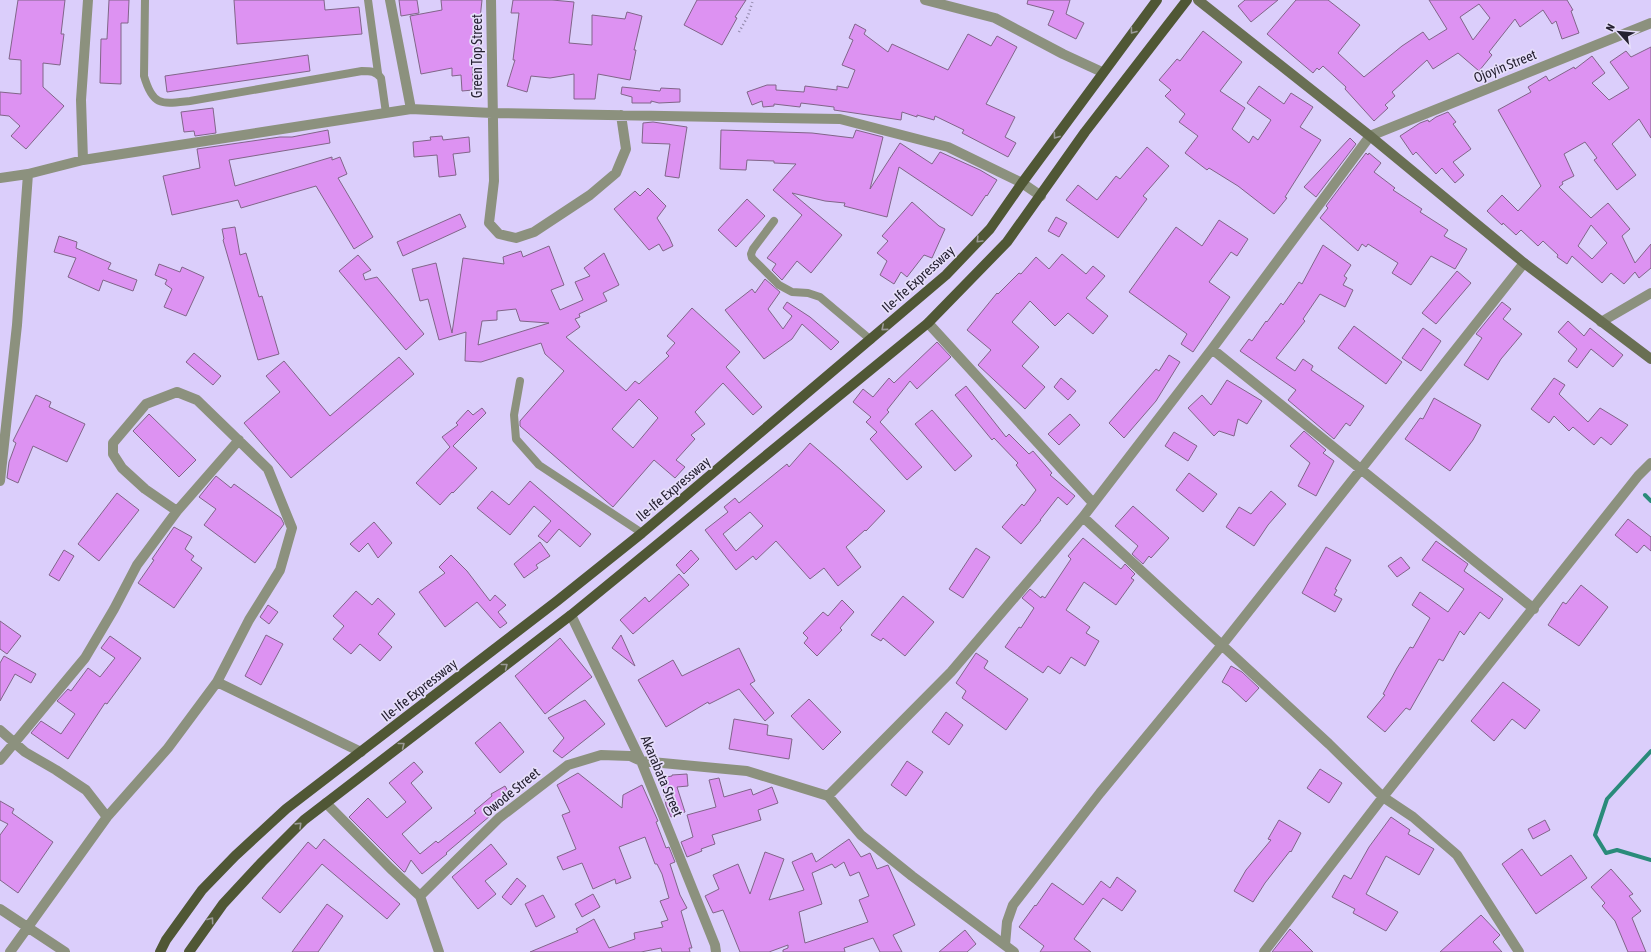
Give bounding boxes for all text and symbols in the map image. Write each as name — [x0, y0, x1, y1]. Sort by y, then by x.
north arrow — [1599, 12, 1639, 52]
street label: Green Top Street — [469, 14, 485, 98]
text: N — [1603, 22, 1617, 33]
one-way arrow — [1131, 27, 1138, 34]
street label: Ojoyin Street — [1471, 46, 1539, 86]
one-way arrow — [1054, 131, 1061, 138]
one-way arrow — [977, 235, 984, 243]
street label: Ile-Ife Expressway — [879, 242, 958, 316]
one-way arrow — [881, 324, 889, 331]
street label: Ile-Ife Expressway — [633, 453, 713, 525]
street label: Ile-Ife Expressway — [378, 655, 460, 725]
one-way arrow — [501, 663, 508, 671]
street label: Akarabata Street — [638, 733, 686, 819]
one-way arrow — [398, 742, 405, 750]
street label: Owode Street — [479, 764, 543, 820]
one-way arrow — [294, 822, 302, 830]
one-way arrow — [206, 918, 213, 925]

